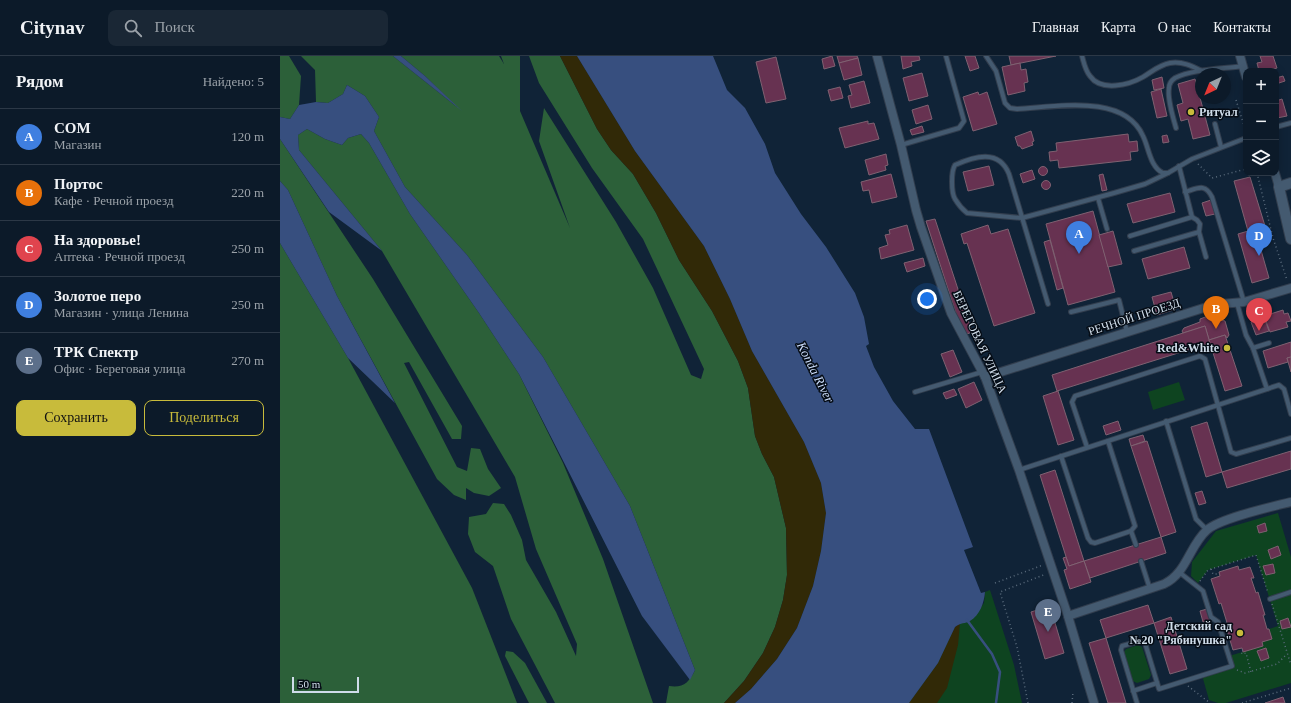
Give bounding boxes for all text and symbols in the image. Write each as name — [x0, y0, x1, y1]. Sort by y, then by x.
search box — [108, 10, 388, 46]
text: Citynav — [20, 17, 84, 38]
icon: search — [122, 17, 144, 39]
text: Поиск — [154, 19, 195, 35]
text: Главная — [1032, 20, 1079, 35]
text: Карта — [1101, 20, 1136, 35]
text: О нас — [1158, 20, 1191, 35]
text: Контакты — [1213, 20, 1271, 35]
north arrow — [1195, 68, 1231, 104]
map controls — [1243, 68, 1279, 176]
button: + — [1243, 68, 1279, 104]
text: Рядом — [16, 72, 64, 91]
text: Найдено: 5 — [203, 74, 264, 89]
button: − — [1243, 104, 1279, 140]
place label: Ритуал — [1199, 105, 1238, 119]
marker: Ритуал — [1186, 107, 1196, 117]
text: СОМ — [54, 120, 91, 136]
text: A — [24, 129, 34, 144]
text: 120 m — [231, 129, 264, 144]
text: Магазин — [54, 137, 101, 152]
button: layers — [1243, 140, 1279, 176]
text: Портос — [54, 176, 103, 192]
text: B — [25, 185, 33, 200]
text: 220 m — [231, 185, 264, 200]
text: Кафе · Речной проезд — [54, 193, 174, 208]
pin: A — [1066, 221, 1092, 254]
pin: D — [1246, 223, 1272, 256]
text: На здоровье! — [54, 232, 141, 248]
text: C — [24, 241, 34, 256]
text: 250 m — [231, 241, 264, 256]
text: Аптека · Речной проезд — [54, 249, 185, 264]
text: Золотое перо — [54, 288, 141, 304]
street label: БЕРЕГОВАЯ УЛИЦА — [950, 288, 1010, 396]
your location — [917, 289, 937, 309]
street label: РЕЧНОЙ ПРОЕЗД — [1086, 296, 1182, 338]
pin: B — [1203, 296, 1229, 329]
text: D — [24, 297, 34, 312]
text: 250 m — [231, 297, 264, 312]
pin: C — [1246, 298, 1272, 331]
text: Магазин · улица Ленина — [54, 305, 189, 320]
water label: Konda River — [793, 338, 838, 406]
place label: Red&White — [1157, 341, 1220, 355]
marker: Red&White — [1222, 343, 1232, 353]
text: ТРК Спектр — [54, 344, 138, 360]
text: E — [25, 353, 33, 368]
text: 270 m — [231, 353, 264, 368]
text: Офис · Береговая улица — [54, 361, 185, 376]
button: Сохранить — [16, 400, 136, 436]
button: Поделиться — [144, 400, 264, 436]
pin: E — [1035, 599, 1061, 632]
place label: Детский сад №20 "Рябинушка" — [1129, 619, 1232, 647]
marker: Детский сад №20 "Рябинушка" — [1235, 628, 1245, 638]
scale bar — [292, 675, 359, 694]
text: 50 m — [298, 678, 320, 690]

